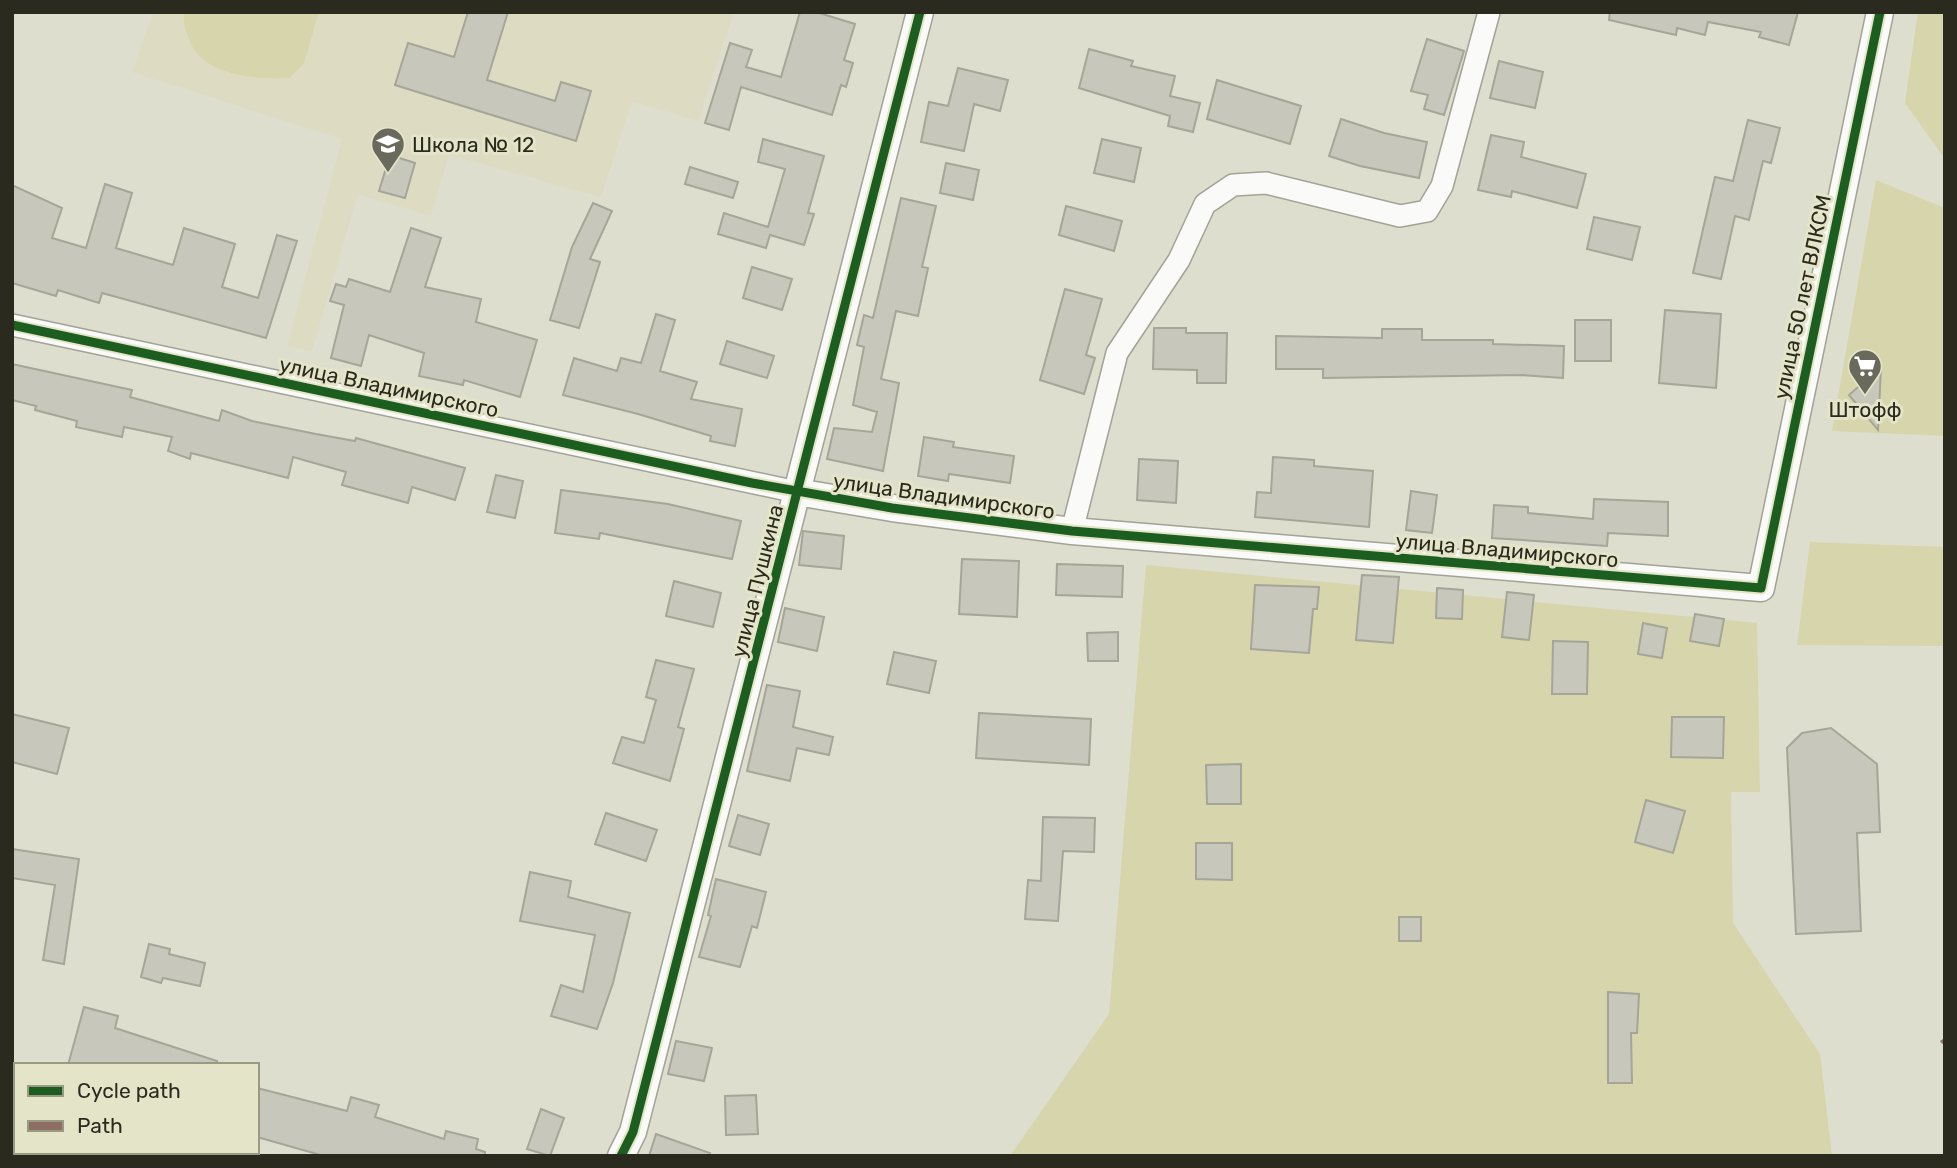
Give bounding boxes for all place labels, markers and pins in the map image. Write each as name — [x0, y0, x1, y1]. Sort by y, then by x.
school or university icon: Школа № 12 — [369, 125, 407, 174]
place label: Школа № 12 — [412, 132, 534, 157]
supermarket icon: Штофф — [1846, 347, 1884, 396]
place label: Штофф — [1828, 397, 1902, 422]

